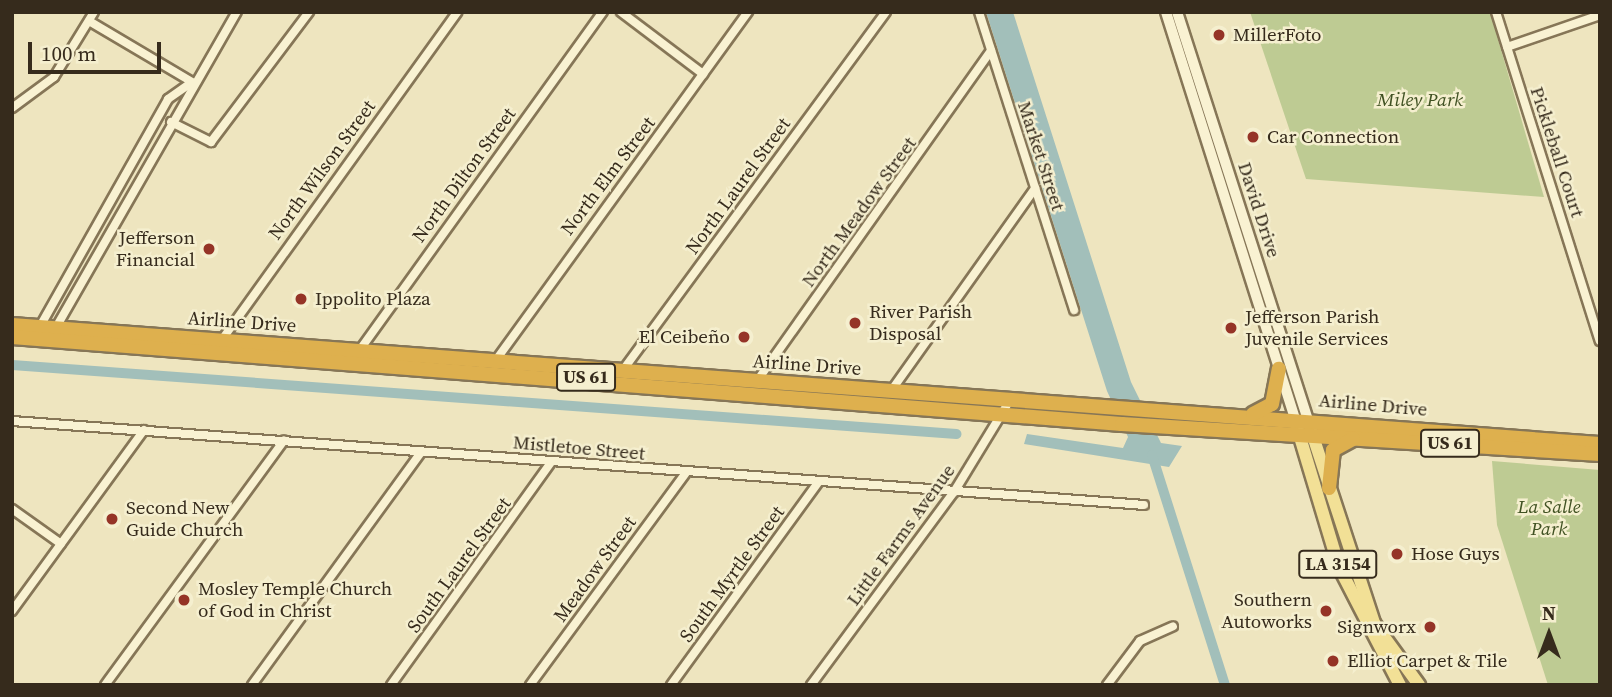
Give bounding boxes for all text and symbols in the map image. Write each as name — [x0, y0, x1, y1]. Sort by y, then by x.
place label: MillerFoto — [1233, 24, 1322, 46]
marker: MillerFoto — [1211, 27, 1227, 43]
scale bar — [32, 28, 164, 72]
text: 100 m — [41, 39, 96, 68]
street label: Pickleball Court — [1525, 84, 1589, 220]
park label: Miley Park — [1377, 89, 1463, 111]
street label: North Wilson Street — [264, 96, 380, 244]
street label: Market Street — [1013, 98, 1069, 214]
street label: North Dilton Street — [407, 103, 521, 247]
street label: North Elm Street — [556, 112, 660, 240]
street label: North Laurel Street — [681, 113, 795, 259]
place label: Car Connection — [1267, 126, 1399, 148]
marker: Car Connection — [1245, 129, 1261, 145]
street label: North Meadow Street — [797, 133, 921, 291]
street label: David Drive — [1233, 159, 1285, 261]
place label: Jefferson Financial — [116, 227, 195, 271]
marker: Jefferson Financial — [201, 241, 217, 257]
place label: Ippolito Plaza — [315, 288, 431, 310]
marker: Ippolito Plaza — [293, 291, 309, 307]
place label: River Parish Disposal — [869, 301, 972, 345]
place label: Jefferson Parish Juvenile Services — [1245, 306, 1388, 350]
street label: Airline Drive — [187, 307, 297, 337]
marker: River Parish Disposal — [847, 315, 863, 331]
marker: Jefferson Parish Juvenile Services — [1223, 320, 1239, 336]
place label: El Ceibeño — [639, 326, 730, 348]
marker: El Ceibeño — [736, 329, 752, 345]
street label: Airline Drive — [752, 350, 862, 380]
road number: US 61 — [554, 362, 618, 391]
street label: Airline Drive — [1318, 389, 1428, 421]
road number: US 61 — [1418, 428, 1482, 458]
street label: Mistletoe Street — [512, 431, 646, 465]
street label: Little Farms Avenue — [842, 460, 960, 610]
street label: South Laurel Street — [402, 493, 516, 637]
park label: La Salle Park — [1518, 496, 1580, 540]
place label: Second New Guide Church — [126, 497, 243, 541]
street label: South Myrtle Street — [675, 501, 789, 647]
marker: Second New Guide Church — [104, 511, 120, 527]
street label: Meadow Street — [549, 512, 641, 626]
place label: Hose Guys — [1411, 543, 1500, 565]
marker: Hose Guys — [1389, 546, 1405, 562]
road number: LA 3154 — [1298, 550, 1378, 578]
place label: Mosley Temple Church of God in Christ — [198, 578, 393, 622]
place label: Southern Autoworks — [1221, 589, 1312, 633]
marker: Mosley Temple Church of God in Christ — [176, 592, 192, 608]
north arrow — [1514, 599, 1584, 669]
text: N — [1542, 600, 1556, 626]
marker: Southern Autoworks — [1318, 603, 1334, 619]
place label: Signworx — [1337, 616, 1416, 638]
marker: Signworx — [1422, 619, 1438, 635]
place label: Elliot Carpet & Tile — [1347, 650, 1508, 672]
marker: Elliot Carpet & Tile — [1325, 653, 1341, 669]

